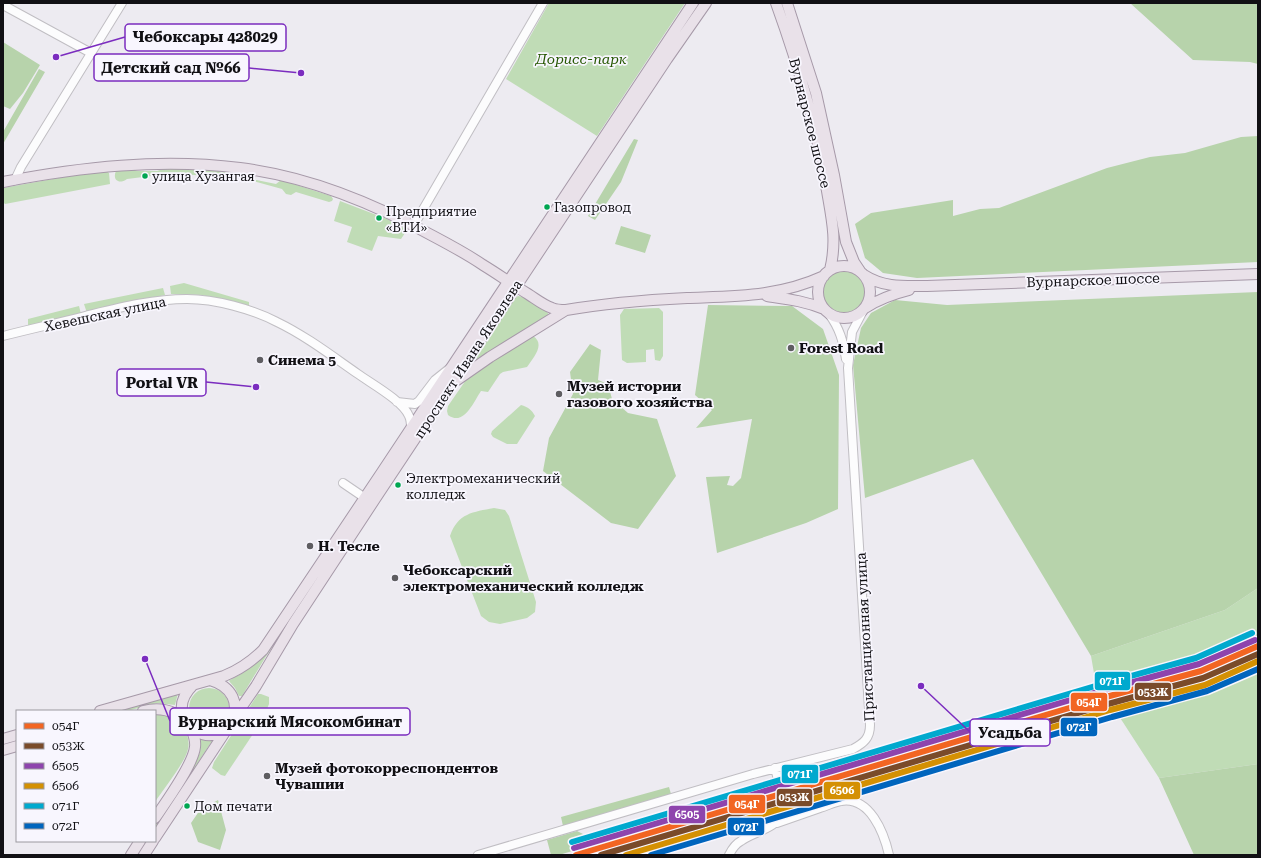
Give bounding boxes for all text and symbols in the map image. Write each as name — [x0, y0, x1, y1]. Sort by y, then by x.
callout: Чебоксары 428029 — [125, 24, 286, 51]
text: Чебоксары 428029 — [132, 28, 278, 46]
park label: Дорисс-парк — [534, 51, 627, 67]
callout: Детский сад №66 — [94, 54, 249, 81]
street label: Вурнарское шоссе — [786, 56, 834, 190]
text: Детский сад №66 — [101, 59, 241, 77]
place label: улица Хузангая — [152, 169, 255, 184]
marker: улица Хузангая — [140, 171, 150, 181]
place label: Газопровод — [554, 200, 631, 215]
marker: Газопровод — [542, 202, 552, 212]
place label: Предприятие «ВТИ» — [386, 204, 477, 235]
marker: Предприятие «ВТИ» — [374, 213, 384, 223]
street label: Вурнарское шоссе — [1026, 270, 1160, 290]
street label: проспект Ивана Яковлева — [411, 276, 526, 441]
street label: Хевешская улица — [43, 293, 168, 335]
place label: Forest Road — [799, 340, 884, 356]
marker: Forest Road — [786, 343, 796, 353]
place label: Синема 5 — [268, 352, 336, 368]
marker: Синема 5 — [255, 355, 265, 365]
callout: Portal VR — [117, 369, 206, 396]
text: Portal VR — [126, 374, 198, 392]
place label: Музей истории газового хозяйства — [567, 378, 713, 410]
marker: Музей истории газового хозяйства — [554, 389, 564, 399]
place label: Электромеханический колледж — [406, 471, 561, 502]
marker: Электромеханический колледж — [393, 480, 403, 490]
place label: Н. Тесле — [318, 538, 380, 554]
marker: Н. Тесле — [305, 541, 315, 551]
street label: Пристанционная улица — [853, 552, 877, 722]
place label: Чебоксарский электромеханический колледж — [403, 562, 645, 594]
marker: Чебоксарский электромеханический колледж — [390, 573, 400, 583]
line badge: 071Г — [1094, 671, 1131, 691]
text: 071Г — [1099, 675, 1125, 688]
line badge: 053Ж — [1134, 682, 1172, 701]
text: 053Ж — [1138, 686, 1169, 699]
line badge: 054Г — [1070, 692, 1108, 712]
text: 054Г — [1076, 696, 1102, 709]
callout: Вурнарский Мясокомбинат — [170, 708, 410, 735]
legend — [16, 710, 156, 842]
text: Вурнарский Мясокомбинат — [178, 713, 402, 731]
line badge: 072Г — [1060, 717, 1098, 737]
text: 054Г — [52, 719, 79, 733]
callout: Усадьба — [970, 719, 1050, 746]
text: 072Г — [1066, 721, 1092, 734]
text: Усадьба — [978, 724, 1042, 742]
text: 053Ж — [52, 739, 85, 753]
text: 6505 — [52, 759, 79, 773]
place label: Музей фотокорреспондентов Чувашии — [275, 760, 498, 792]
line badge: 071Г — [781, 764, 819, 784]
text: 071Г — [787, 768, 813, 781]
marker: Музей фотокорреспондентов Чувашии — [262, 771, 272, 781]
text: 6506 — [52, 779, 79, 793]
line badge: 6506 — [823, 781, 861, 800]
text: 6506 — [830, 784, 854, 797]
line badge: 053Ж — [776, 788, 813, 807]
text: 053Ж — [779, 791, 810, 804]
line badge: 054Г — [728, 794, 766, 814]
text: 054Г — [734, 798, 760, 811]
text: 071Г — [52, 799, 79, 813]
place label: Дом печати — [194, 799, 273, 814]
marker: Дом печати — [182, 801, 192, 811]
line badge: 6505 — [668, 805, 706, 824]
text: 6505 — [675, 808, 699, 821]
line badge: 072Г — [727, 817, 765, 836]
text: 072Г — [52, 819, 79, 833]
text: 072Г — [733, 821, 759, 834]

